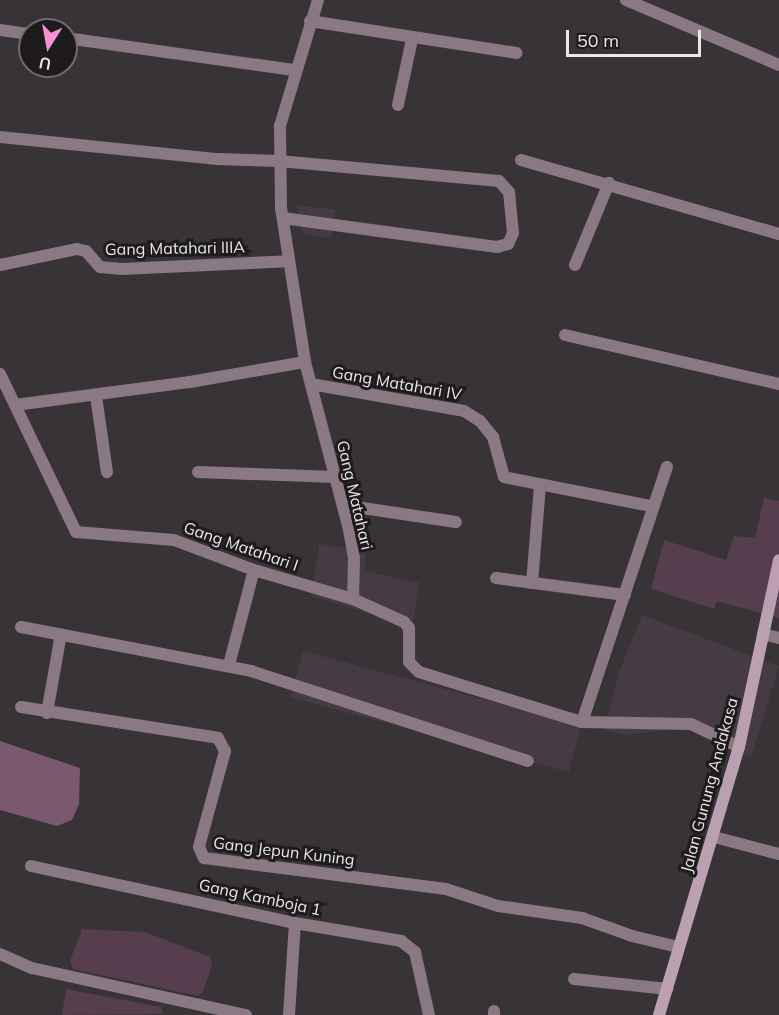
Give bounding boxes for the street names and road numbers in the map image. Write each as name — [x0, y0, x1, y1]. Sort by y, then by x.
street label: Gang Matahari IIIA — [105, 237, 245, 259]
street label: Gang Matahari IV — [331, 362, 463, 404]
street label: Gang Matahari — [333, 438, 377, 552]
street label: Gang Matahari I — [181, 517, 301, 575]
street label: Jalan Gunung Andakasa — [676, 695, 742, 875]
street label: Gang Jepun Kuning — [212, 833, 356, 869]
street label: Gang Kamboja 1 — [197, 875, 323, 919]

